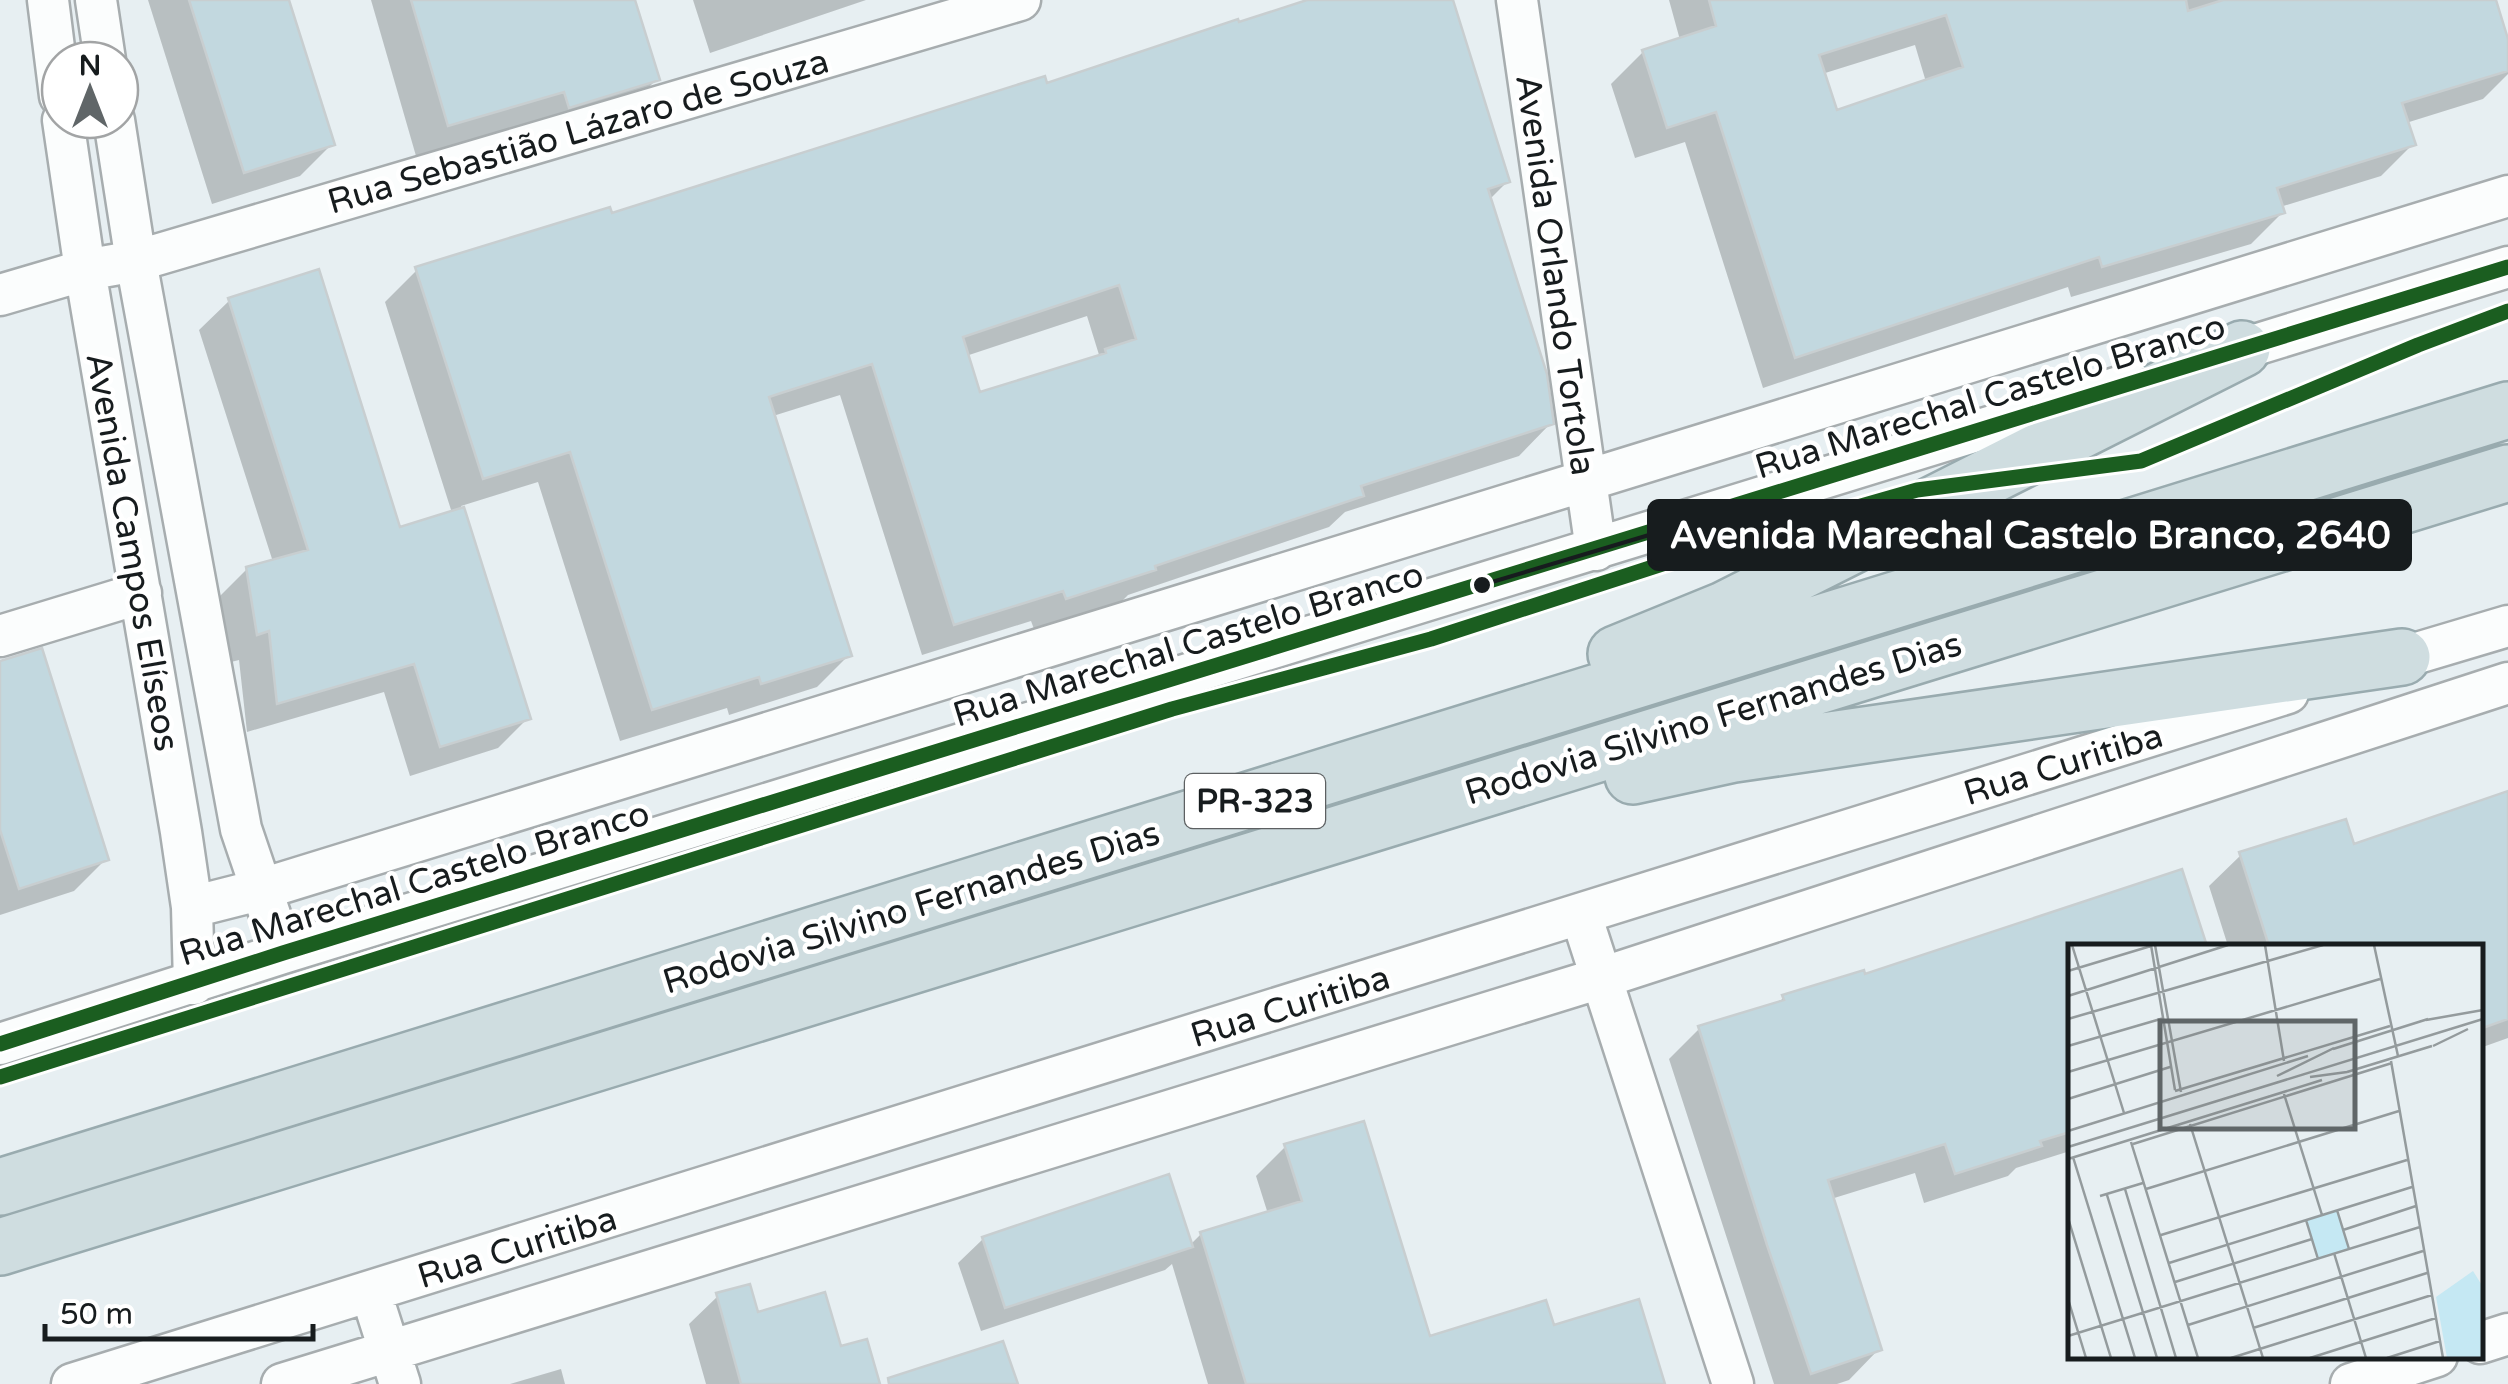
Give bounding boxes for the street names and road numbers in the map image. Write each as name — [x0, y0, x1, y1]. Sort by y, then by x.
street label: Rua Sebastião Lázaro de Souza — [323, 40, 834, 224]
street label: Avenida Orlando Tortola — [1506, 72, 1604, 478]
street label: Rua Marechal Castelo Branco — [1750, 305, 2230, 489]
street label: Avenida Campos Elíseos — [76, 350, 188, 755]
street label: Rua Marechal Castelo Branco — [948, 553, 1428, 737]
street label: Rodovia Silvino Fernandes Dias — [1460, 623, 1967, 815]
street label: Rua Curitiba — [1959, 715, 2168, 815]
road number: PR-323 — [1185, 774, 1325, 828]
street label: Rua Marechal Castelo Branco — [174, 792, 654, 976]
street label: Rodovia Silvino Fernandes Dias — [658, 812, 1165, 1004]
street label: Rua Curitiba — [1186, 957, 1395, 1057]
street label: Rua Curitiba — [413, 1198, 622, 1298]

